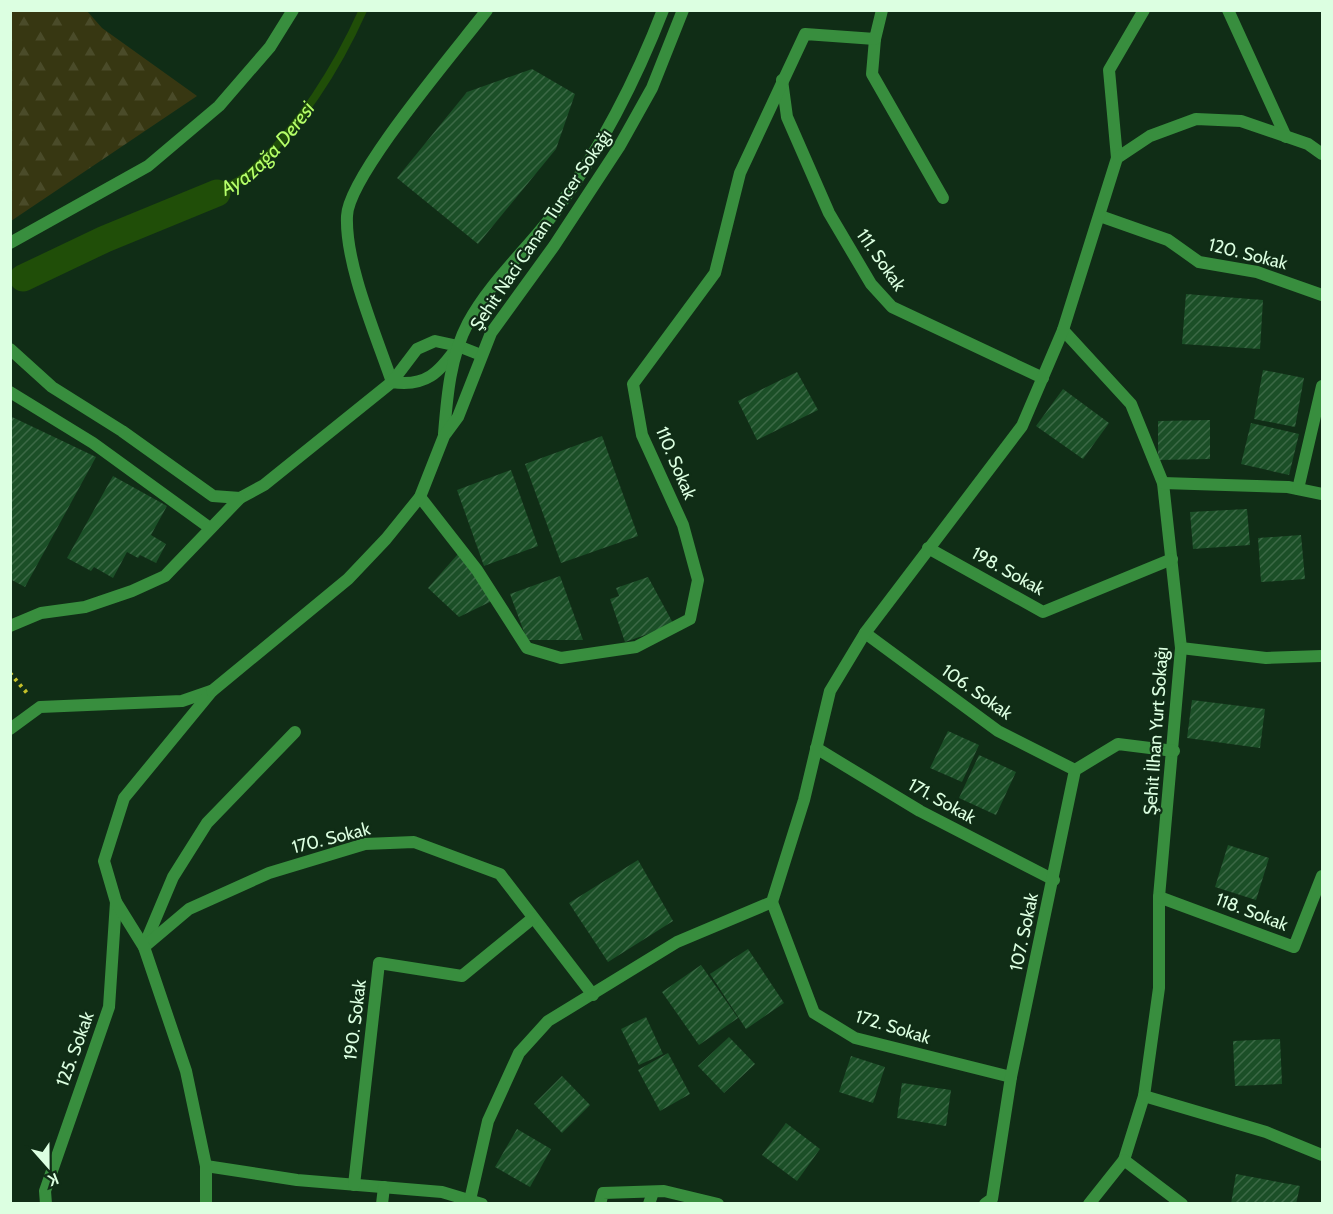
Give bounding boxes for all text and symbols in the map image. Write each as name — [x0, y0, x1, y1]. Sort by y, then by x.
water label: Ayazağa Deresi — [216, 97, 320, 201]
street label: Şehit Naci Canan Tuncer Sokağı — [465, 125, 617, 335]
street label: 111. Sokak — [852, 225, 911, 296]
street label: 120. Sokak — [1206, 234, 1291, 275]
street label: 110. Sokak — [651, 423, 702, 504]
street label: 198. Sokak — [968, 542, 1049, 600]
street label: Şehit İlhan Yurt Sokağı — [1139, 646, 1173, 816]
street label: 106. Sokak — [937, 660, 1017, 725]
street label: 171. Sokak — [904, 774, 980, 829]
street label: 170. Sokak — [290, 817, 373, 858]
street label: 118. Sokak — [1213, 888, 1292, 936]
street label: 107. Sokak — [1005, 890, 1043, 973]
street label: 190. Sokak — [339, 977, 371, 1062]
street label: 172. Sokak — [853, 1005, 934, 1049]
street label: 125. Sokak — [51, 1008, 99, 1089]
north arrow — [18, 1136, 78, 1196]
text: K — [45, 1169, 61, 1190]

